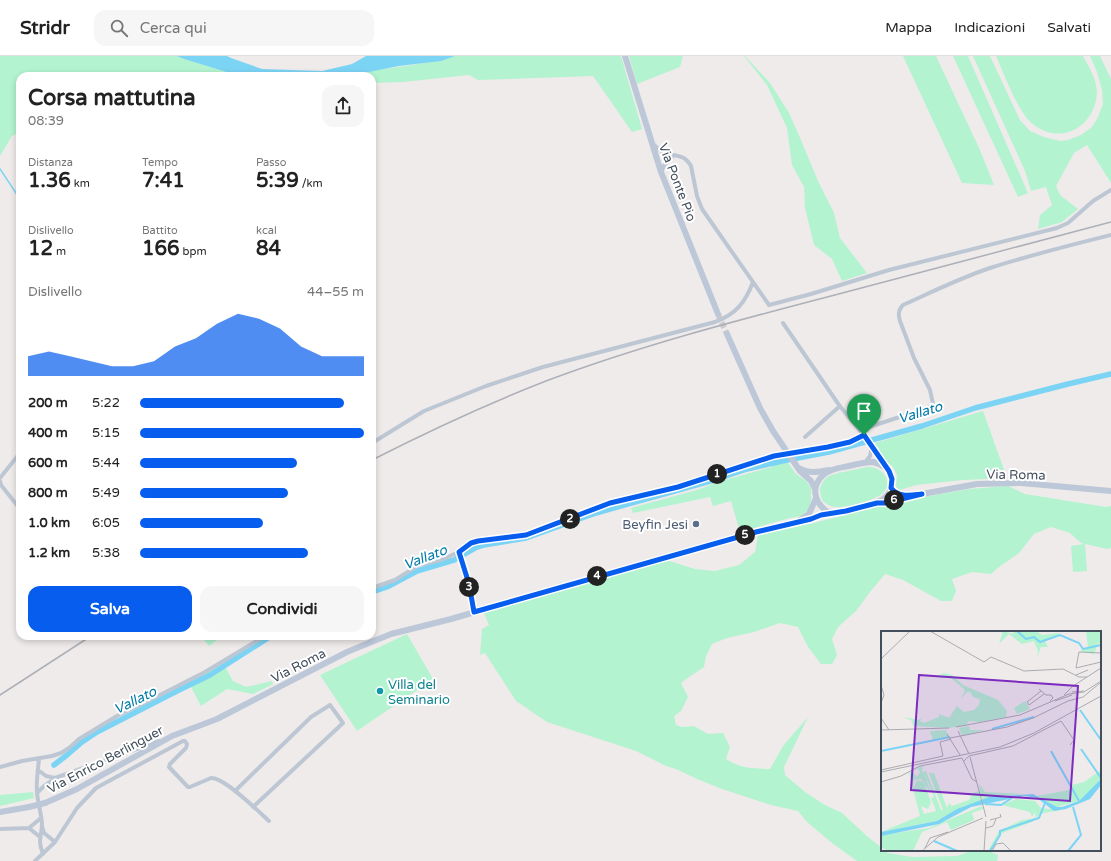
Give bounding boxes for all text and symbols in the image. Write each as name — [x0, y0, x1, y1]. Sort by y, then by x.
search box — [94, 10, 374, 46]
text: Stridr — [20, 17, 70, 39]
icon: search — [108, 17, 130, 39]
text: Cerca qui — [140, 19, 207, 37]
text: Mappa — [885, 19, 932, 36]
text: Indicazioni — [954, 19, 1025, 36]
text: Salvati — [1047, 19, 1091, 36]
text: Corsa mattutina — [28, 85, 196, 111]
button: share — [322, 85, 364, 127]
text: 08:39 — [28, 113, 64, 129]
street label: Via Ponte Pio — [655, 141, 699, 224]
text: Distanza — [28, 156, 73, 169]
text: Tempo — [142, 156, 178, 169]
text: Passo — [256, 156, 287, 169]
text: 1.36 — [28, 169, 71, 193]
text: 7:41 — [142, 169, 185, 193]
text: 5:39 — [256, 169, 299, 193]
text: km — [71, 177, 90, 190]
text: /km — [299, 177, 323, 190]
text: Dislivello — [28, 224, 74, 237]
text: Battito — [142, 224, 178, 237]
text: kcal — [256, 224, 277, 237]
text: 12 — [28, 237, 53, 261]
text: 166 — [142, 237, 180, 261]
text: 84 — [256, 237, 281, 261]
text: m — [53, 245, 66, 258]
text: bpm — [180, 245, 207, 258]
text: Dislivello — [28, 284, 82, 300]
text: 44–55 m — [307, 284, 364, 300]
pin — [847, 394, 881, 435]
text: 200 m — [28, 395, 68, 411]
text: 5:22 — [92, 395, 120, 411]
water label: Vallato — [896, 397, 946, 427]
icon: arrive — [853, 400, 875, 422]
text: 400 m — [28, 425, 68, 441]
text: 5:15 — [92, 425, 120, 441]
text: 600 m — [28, 455, 68, 471]
text: 5:44 — [92, 455, 120, 471]
pin: 1 — [707, 464, 727, 484]
street label: Via Roma — [986, 466, 1046, 484]
text: 1 — [714, 467, 720, 480]
text: 800 m — [28, 485, 68, 501]
text: 5:49 — [92, 485, 120, 501]
pin: 6 — [884, 490, 904, 510]
text: 6 — [891, 493, 897, 506]
pin: 2 — [560, 509, 580, 529]
text: 2 — [567, 512, 573, 525]
text: 1.0 km — [28, 515, 70, 531]
text: 6:05 — [92, 515, 120, 531]
place label: Beyfin Jesi — [622, 517, 688, 533]
marker: Beyfin Jesi — [691, 519, 701, 529]
pin: 5 — [735, 525, 755, 545]
text: 5 — [742, 528, 748, 541]
water label: Vallato — [401, 541, 451, 574]
text: 1.2 km — [28, 545, 70, 561]
text: 5:38 — [92, 545, 120, 561]
pin: 4 — [587, 566, 607, 586]
text: 4 — [594, 569, 600, 582]
pin: 3 — [459, 577, 479, 597]
text: 3 — [466, 580, 472, 593]
button: Salva — [28, 586, 192, 632]
button: Condividi — [200, 586, 364, 632]
inset map — [881, 631, 1101, 851]
street label: Via Roma — [268, 645, 328, 686]
place label: Villa del Seminario — [388, 677, 450, 708]
water label: Vallato — [111, 682, 161, 718]
marker: Villa del Seminario — [375, 686, 385, 696]
street label: Via Enrico Berlinguer — [45, 722, 166, 797]

